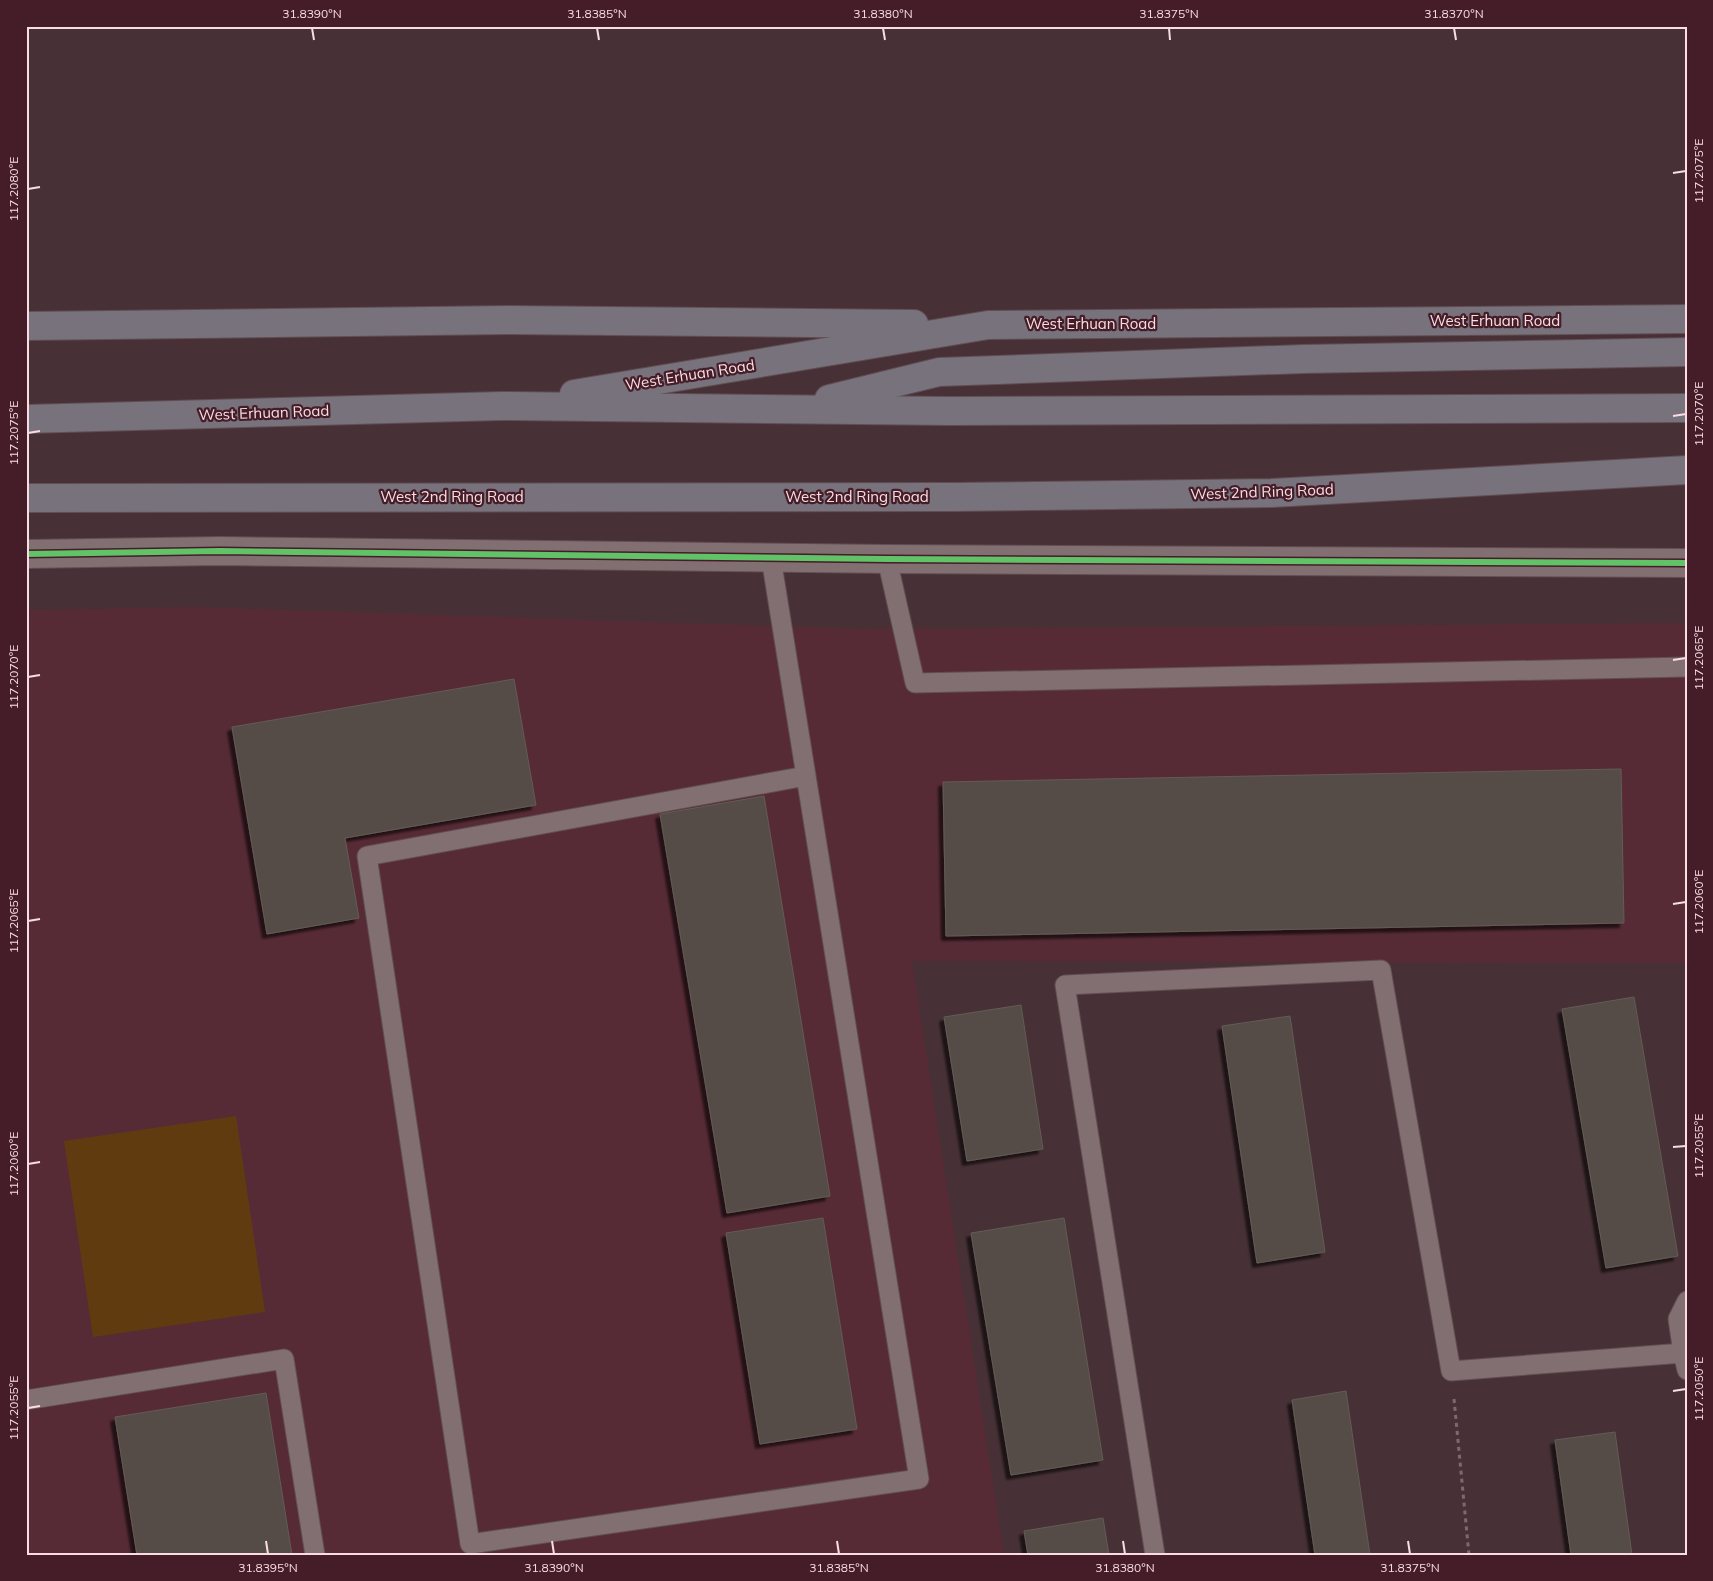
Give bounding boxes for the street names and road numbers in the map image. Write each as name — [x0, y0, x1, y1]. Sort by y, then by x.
street label: West Erhuan Road — [1430, 311, 1560, 330]
street label: West Erhuan Road — [1026, 314, 1156, 333]
street label: West Erhuan Road — [624, 355, 756, 394]
street label: West Erhuan Road — [198, 401, 330, 424]
street label: West 2nd Ring Road — [1190, 479, 1334, 504]
street label: West 2nd Ring Road — [380, 487, 524, 506]
street label: West 2nd Ring Road — [785, 487, 929, 506]

